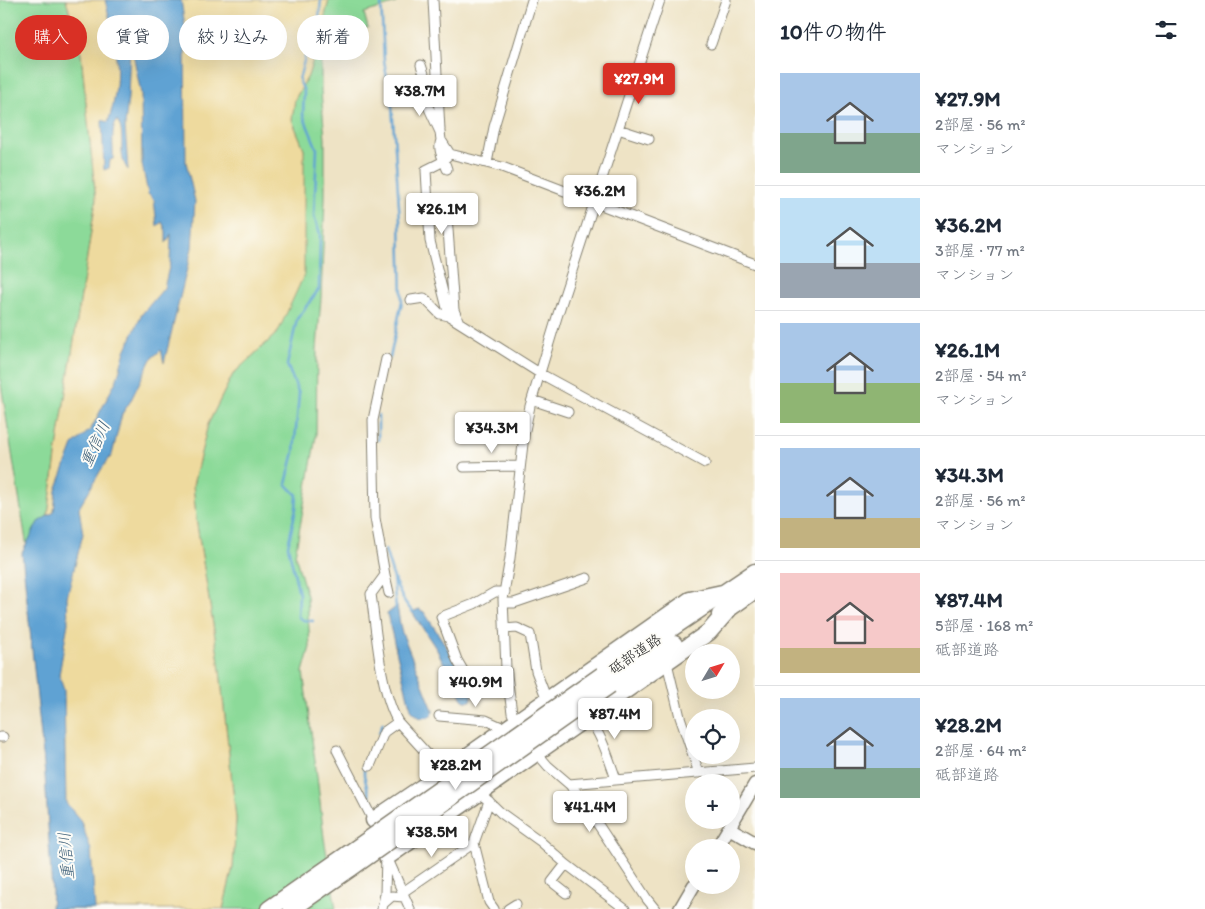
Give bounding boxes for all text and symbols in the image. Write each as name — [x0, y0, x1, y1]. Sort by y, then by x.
chip: 購入 — [15, 15, 87, 60]
chip: 賃貸 — [97, 15, 169, 60]
chip: 絞り込み — [179, 15, 287, 60]
chip: 新着 — [297, 15, 369, 60]
icon: filters — [1152, 16, 1180, 44]
text: 10件の物件 — [780, 19, 887, 44]
pin: ¥27.9M — [598, 62, 680, 105]
text: ¥27.9M — [614, 69, 664, 88]
pin: ¥38.7M — [379, 74, 461, 117]
text: ¥38.7M — [395, 81, 445, 100]
text: ¥27.9M — [935, 86, 1001, 111]
icon: home — [820, 93, 880, 153]
text: 2部屋 · 56 m² — [935, 115, 1025, 134]
text: マンション — [935, 139, 1014, 158]
pin: ¥36.2M — [559, 174, 641, 217]
text: ¥36.2M — [574, 181, 626, 200]
pin: ¥26.1M — [401, 192, 483, 235]
text: ¥26.1M — [417, 199, 467, 218]
text: ¥36.2M — [935, 212, 1002, 237]
icon: home — [820, 218, 880, 278]
text: 3部屋 · 77 m² — [935, 241, 1025, 260]
text: マンション — [935, 265, 1014, 284]
text: ¥26.1M — [935, 337, 1000, 362]
icon: home — [820, 343, 880, 403]
text: 2部屋 · 54 m² — [935, 366, 1027, 385]
text: マンション — [935, 390, 1014, 409]
pin: ¥34.3M — [451, 412, 533, 454]
water label: 重信川 — [76, 418, 114, 470]
text: ¥34.3M — [466, 418, 518, 437]
text: ¥34.3M — [935, 462, 1004, 487]
icon: home — [820, 468, 880, 528]
text: 2部屋 · 56 m² — [935, 491, 1025, 510]
text: マンション — [935, 515, 1014, 534]
text: ¥87.4M — [935, 587, 1003, 612]
icon: home — [820, 593, 880, 653]
text: 5部屋 · 168 m² — [935, 616, 1033, 635]
street label: 砥部道路 — [605, 630, 665, 678]
text: 砥部道路 — [935, 640, 999, 659]
north arrow — [685, 644, 740, 699]
map controls — [685, 644, 740, 894]
pin: ¥40.9M — [435, 666, 517, 708]
text: ¥40.9M — [449, 672, 503, 691]
pin: ¥87.4M — [574, 698, 656, 740]
text: ¥87.4M — [589, 704, 641, 723]
button: locate — [685, 709, 740, 764]
text: ¥28.2M — [935, 712, 1002, 737]
icon: home — [820, 718, 880, 778]
text: 2部屋 · 64 m² — [935, 741, 1027, 760]
pin: ¥28.2M — [415, 748, 497, 791]
text: ¥28.2M — [430, 755, 482, 774]
text: 砥部道路 — [935, 765, 999, 784]
button: + — [685, 774, 740, 829]
pin: ¥41.4M — [549, 790, 631, 833]
text: ¥41.4M — [564, 797, 616, 816]
pin: ¥38.5M — [391, 816, 473, 858]
text: ¥38.5M — [406, 822, 458, 841]
water label: 重信川 — [54, 831, 78, 881]
button: − — [685, 839, 740, 894]

